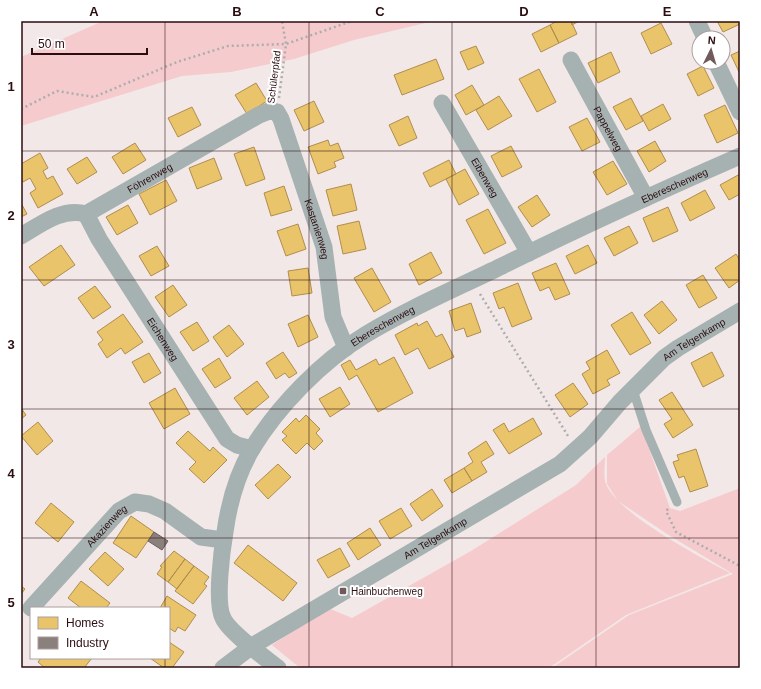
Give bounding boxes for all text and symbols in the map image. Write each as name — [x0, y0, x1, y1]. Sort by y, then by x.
text: A — [89, 4, 99, 19]
text: B — [232, 4, 242, 19]
text: C — [375, 4, 385, 19]
text: D — [519, 4, 529, 19]
text: E — [663, 4, 672, 19]
scale bar — [32, 30, 147, 56]
north arrow — [691, 30, 731, 70]
text: N — [707, 34, 716, 46]
text: 50 m — [38, 37, 65, 51]
street label: Schülerpfad — [265, 50, 283, 104]
text: 1 — [7, 79, 15, 94]
street label: Pappelweg — [592, 104, 625, 153]
street label: Eibenweg — [469, 156, 501, 199]
street label: Föhrenweg — [125, 160, 174, 195]
street label: Ebereschenweg — [639, 166, 709, 205]
street label: Kastanienweg — [303, 197, 331, 260]
text: 2 — [7, 208, 15, 223]
street label: Ebereschenweg — [348, 303, 416, 348]
street label: Eichenweg — [145, 315, 181, 363]
street label: Am Telgenkamp — [660, 316, 727, 363]
text: 3 — [7, 337, 15, 352]
text: 4 — [7, 466, 15, 481]
street label: Akazienweg — [84, 502, 129, 549]
street label: Am Telgenkamp — [401, 515, 469, 561]
marker: Hainbuchenweg — [338, 586, 348, 596]
place label: Hainbuchenweg — [351, 586, 423, 597]
text: 5 — [7, 595, 15, 610]
legend — [30, 607, 170, 659]
text: Homes — [66, 616, 104, 630]
text: Industry — [66, 636, 109, 650]

